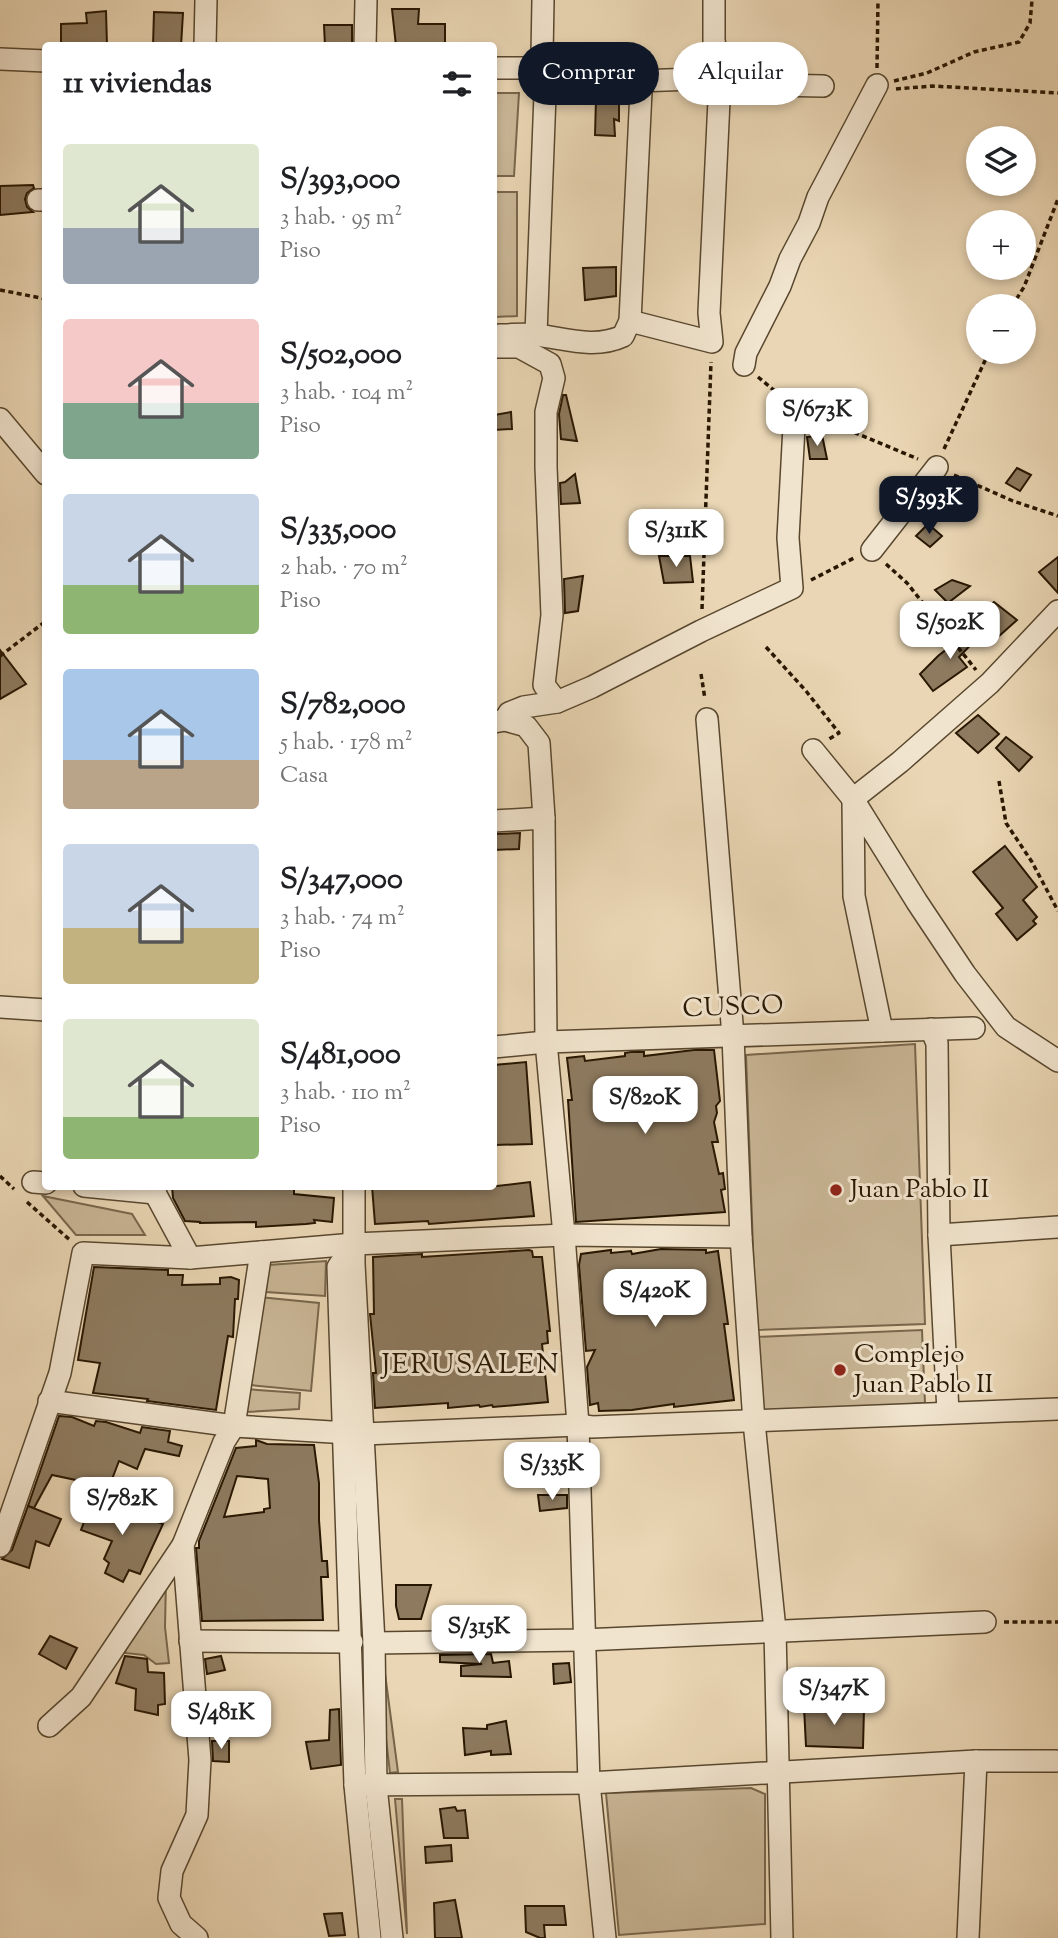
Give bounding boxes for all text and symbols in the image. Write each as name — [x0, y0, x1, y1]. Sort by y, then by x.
chip: Comprar — [518, 42, 659, 105]
chip: Alquilar — [673, 42, 808, 105]
text: 11 viviendas — [63, 63, 212, 106]
icon: filters — [438, 65, 476, 103]
map controls — [966, 126, 1036, 364]
button: layers — [966, 126, 1036, 196]
text: S/393,000 — [280, 159, 400, 202]
icon: home — [119, 172, 203, 256]
text: 3 hab. · 95 m² — [280, 202, 402, 235]
button: + — [966, 210, 1036, 280]
text: Piso — [280, 235, 321, 268]
button: − — [966, 294, 1036, 364]
text: S/502,000 — [280, 334, 402, 377]
icon: home — [119, 347, 203, 431]
text: 3 hab. · 104 m² — [280, 377, 413, 410]
pin: S/673K — [760, 388, 874, 448]
text: S/673K — [782, 394, 852, 427]
text: Piso — [280, 410, 321, 443]
pin: S/393K — [872, 476, 986, 536]
text: S/393K — [895, 482, 963, 515]
text: S/335,000 — [280, 509, 396, 552]
pin: S/311K — [619, 510, 733, 569]
text: S/311K — [645, 515, 707, 548]
icon: home — [119, 522, 203, 606]
text: 2 hab. · 70 m² — [280, 552, 408, 585]
text: Piso — [280, 585, 321, 618]
pin: S/502K — [893, 602, 1007, 661]
text: S/502K — [916, 607, 984, 640]
text: S/782,000 — [280, 684, 406, 727]
icon: home — [119, 697, 203, 781]
text: 5 hab. · 178 m² — [280, 727, 413, 760]
text: Casa — [280, 760, 328, 793]
text: S/347,000 — [280, 859, 403, 902]
icon: home — [119, 872, 203, 956]
text: 3 hab. · 74 m² — [280, 902, 405, 935]
text: Piso — [280, 935, 321, 968]
street label: CUSCO — [682, 988, 784, 1028]
text: S/481,000 — [280, 1034, 401, 1077]
icon: home — [119, 1047, 203, 1131]
pin: S/820K — [588, 1076, 702, 1136]
text: 3 hab. · 110 m² — [280, 1077, 411, 1110]
text: S/820K — [609, 1082, 681, 1115]
text: Piso — [280, 1110, 321, 1143]
place label: Juan Pablo II — [848, 1172, 990, 1209]
marker: Juan Pablo II — [828, 1182, 844, 1198]
pin: S/420K — [598, 1270, 712, 1329]
text: S/420K — [619, 1275, 691, 1308]
place label: Complejo Juan Pablo II — [852, 1337, 994, 1404]
district label: JERUSALEN — [379, 1346, 561, 1386]
marker: Complejo Juan Pablo II — [832, 1362, 848, 1378]
pin: S/335K — [495, 1442, 609, 1502]
text: S/335K — [520, 1448, 584, 1481]
pin: S/782K — [65, 1478, 179, 1537]
text: S/782K — [86, 1483, 158, 1516]
pin: S/315K — [422, 1606, 536, 1665]
text: S/315K — [448, 1611, 510, 1644]
pin: S/347K — [777, 1668, 891, 1727]
text: S/347K — [799, 1673, 869, 1706]
pin: S/481K — [164, 1692, 278, 1751]
text: S/481K — [187, 1697, 255, 1730]

